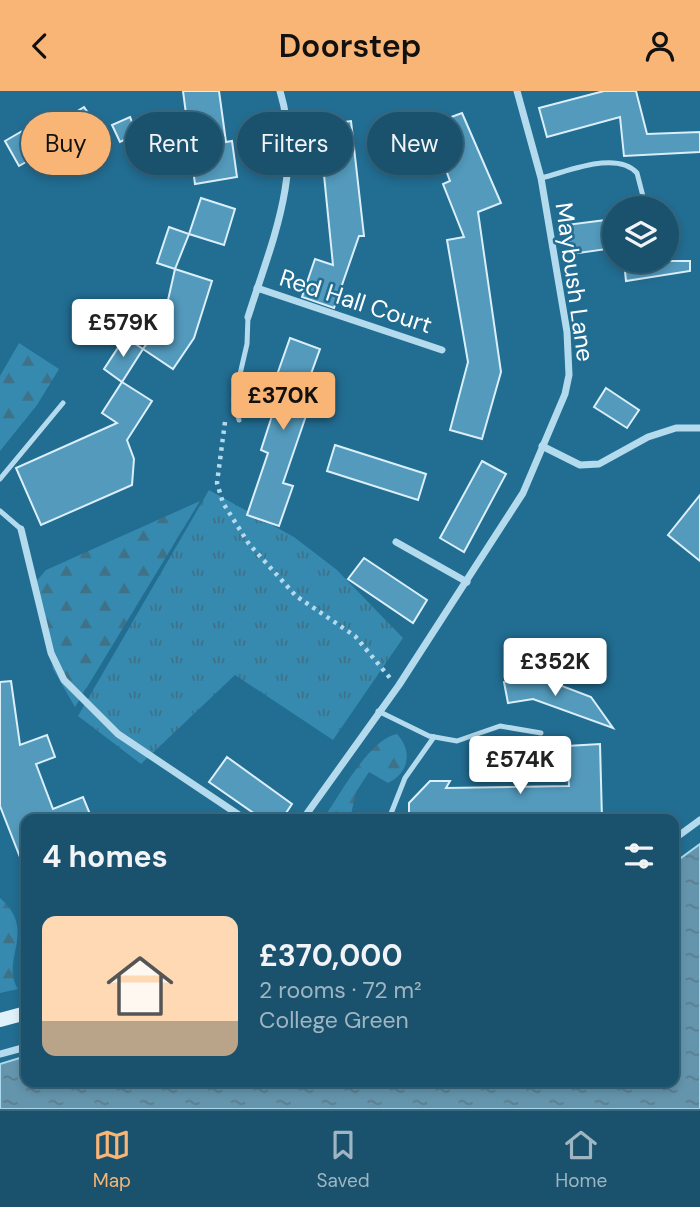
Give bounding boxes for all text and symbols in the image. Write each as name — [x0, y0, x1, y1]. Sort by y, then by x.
text: Doorstep — [279, 25, 421, 67]
icon: back — [21, 27, 59, 65]
icon: person — [641, 27, 679, 65]
chip: Buy — [21, 112, 111, 175]
chip: Rent — [125, 112, 223, 175]
chip: Filters — [237, 112, 353, 175]
chip: New — [367, 112, 463, 175]
map controls — [602, 196, 679, 273]
button: layers — [602, 196, 679, 273]
street label: Maybush Lane — [548, 200, 602, 364]
street label: Red Hall Court — [276, 262, 436, 340]
pin: £579K — [74, 299, 172, 359]
text: £579K — [88, 307, 158, 337]
pin: £370K — [234, 373, 332, 432]
text: £370K — [247, 380, 319, 410]
pin: £352K — [506, 639, 604, 698]
text: £352K — [520, 646, 590, 676]
pin: £574K — [471, 737, 569, 796]
text: £574K — [485, 744, 555, 774]
text: 4 homes — [42, 837, 168, 876]
icon: filters — [620, 837, 658, 875]
text: £370,000 — [259, 936, 403, 975]
icon: home — [98, 944, 182, 1028]
text: 2 rooms · 72 m² — [259, 975, 422, 1005]
text: College Green — [259, 1005, 409, 1035]
tab: Map — [93, 1126, 131, 1193]
tab: Saved — [317, 1126, 370, 1193]
tab: Home — [555, 1126, 607, 1193]

